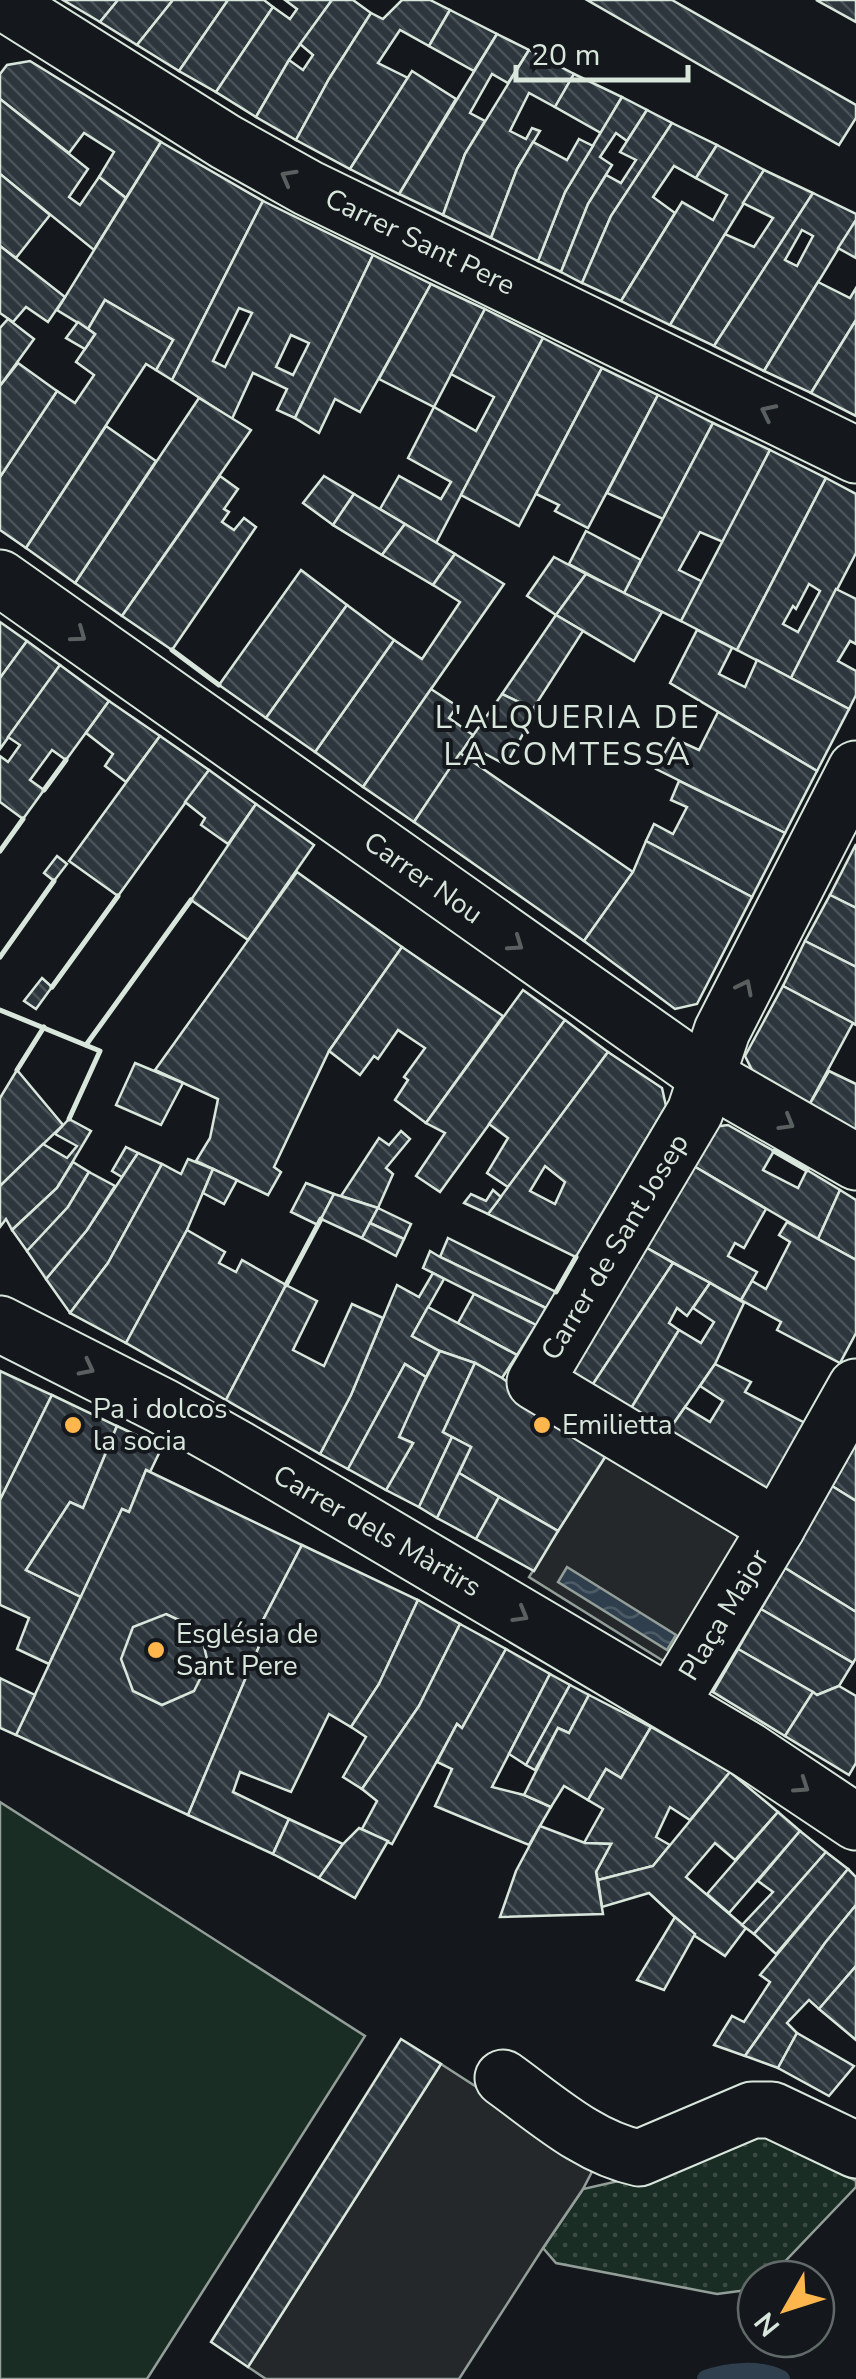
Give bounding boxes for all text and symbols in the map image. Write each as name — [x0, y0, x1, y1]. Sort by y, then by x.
scale bar — [516, 20, 688, 82]
text: 20 m — [531, 35, 600, 76]
one-way arrow — [281, 169, 299, 189]
street label: Carrer Sant Pere — [319, 180, 521, 304]
one-way arrow — [761, 405, 779, 424]
one-way arrow — [68, 624, 86, 641]
district label: L'ALQUERIA DE LA COMTESSA — [435, 696, 701, 776]
street label: Carrer Nou — [356, 823, 490, 933]
one-way arrow — [505, 931, 524, 950]
one-way arrow — [733, 980, 752, 998]
one-way arrow — [776, 1110, 794, 1130]
street label: Carrer de Sant Josep — [532, 1127, 698, 1367]
one-way arrow — [77, 1356, 95, 1376]
place label: Pa i dolcos la socia — [93, 1390, 228, 1460]
place label: Emilietta — [562, 1406, 673, 1444]
marker: Pa i dolcos la socia — [62, 1414, 84, 1436]
marker: Emilietta — [531, 1414, 553, 1436]
street label: Carrer dels Màrtirs — [266, 1456, 488, 1606]
street label: Plaça Major — [670, 1542, 778, 1688]
one-way arrow — [510, 1603, 528, 1623]
place label: Església de Sant Pere — [176, 1615, 318, 1685]
marker: Església de Sant Pere — [145, 1639, 167, 1661]
one-way arrow — [790, 1774, 809, 1792]
north arrow — [736, 2259, 836, 2359]
text: N — [746, 2304, 789, 2344]

